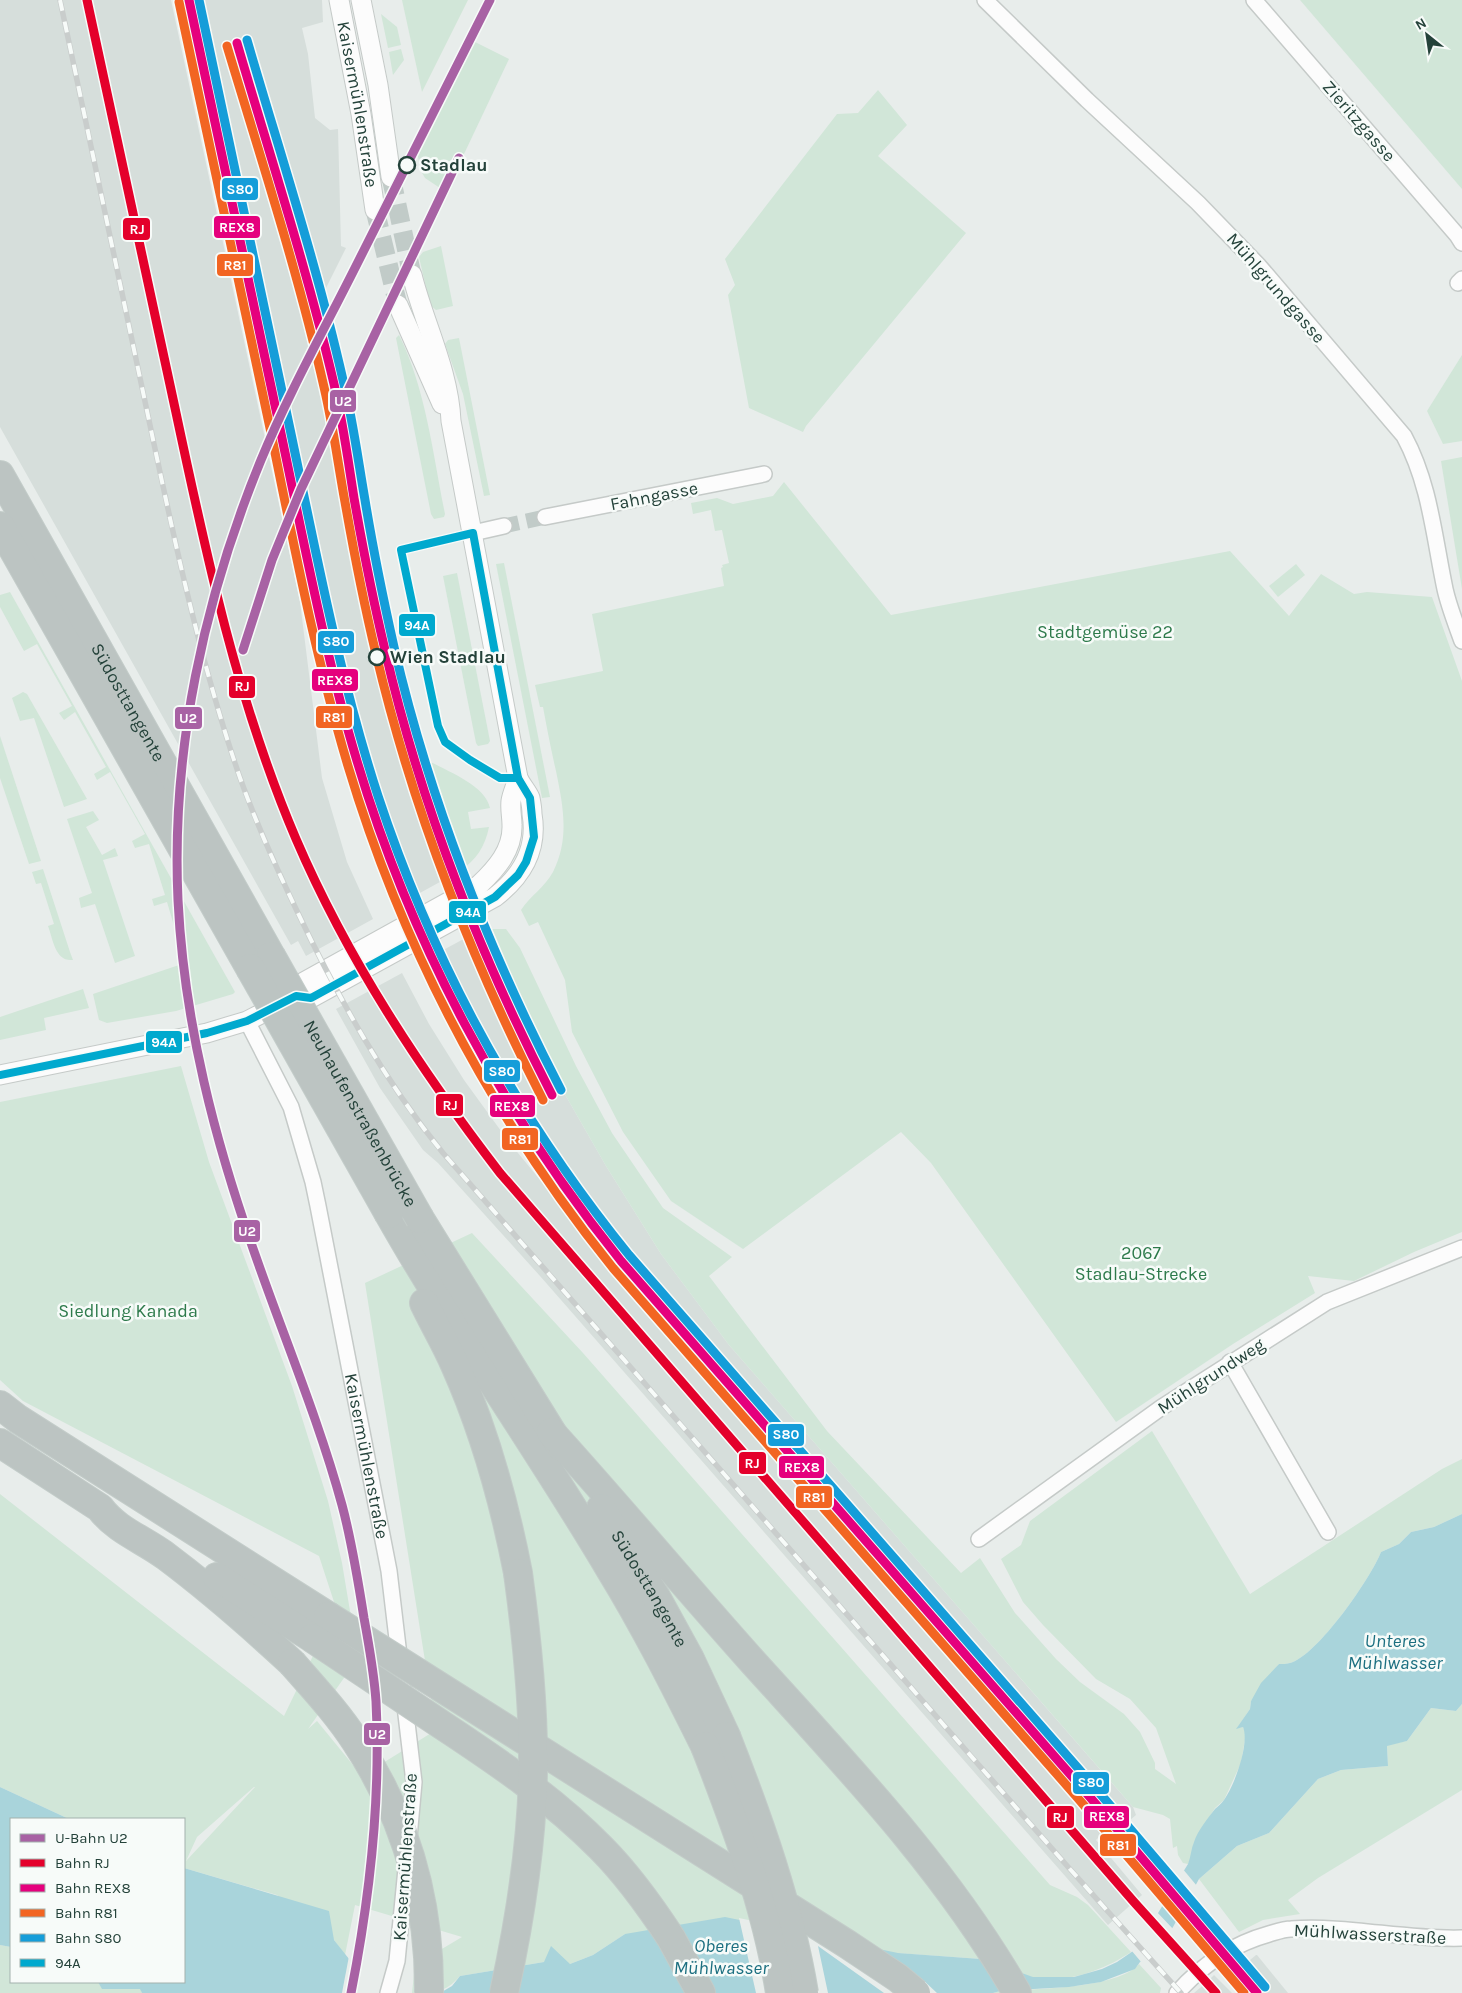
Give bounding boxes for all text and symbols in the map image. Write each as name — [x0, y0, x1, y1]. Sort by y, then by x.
north arrow — [1402, 10, 1452, 60]
text: N — [1412, 14, 1429, 34]
street label: Kaisermühlenstraße — [332, 19, 383, 189]
street label: Zieritzgasse — [1318, 76, 1400, 166]
place label: Stadlau — [420, 154, 487, 176]
marker: Stadlau — [398, 156, 416, 174]
line badge: S80 — [221, 177, 259, 201]
text: S80 — [227, 181, 254, 198]
line badge: REX8 — [213, 215, 261, 239]
line badge: RJ — [122, 217, 151, 241]
text: REX8 — [219, 219, 255, 236]
text: RJ — [129, 221, 145, 238]
street label: Mühlgrundgasse — [1222, 228, 1330, 348]
line badge: R81 — [216, 253, 254, 277]
text: R81 — [223, 257, 247, 274]
line badge: U2 — [329, 389, 357, 413]
text: U2 — [334, 393, 352, 410]
street label: Fahngasse — [608, 477, 700, 515]
line badge: 94A — [398, 613, 436, 637]
text: 94A — [404, 617, 430, 634]
park label: Stadtgemüse 22 — [1037, 621, 1173, 643]
line badge: S80 — [317, 630, 355, 654]
text: S80 — [323, 633, 350, 650]
street label: Südosttangente — [86, 639, 170, 765]
place label: Wien Stadlau — [390, 646, 506, 668]
marker: Wien Stadlau — [368, 648, 386, 666]
line badge: REX8 — [311, 668, 359, 692]
text: REX8 — [317, 672, 353, 689]
line badge: RJ — [228, 675, 256, 699]
text: RJ — [234, 678, 250, 695]
line badge: R81 — [315, 705, 353, 729]
line badge: U2 — [174, 706, 203, 730]
text: R81 — [322, 709, 346, 726]
text: U2 — [179, 710, 197, 727]
line badge: 94A — [448, 900, 487, 924]
text: 94A — [455, 904, 481, 921]
street label: Neuhaufenstraßenbrücke — [299, 1016, 422, 1211]
line badge: 94A — [145, 1030, 183, 1054]
text: 94A — [151, 1034, 177, 1051]
line badge: S80 — [483, 1059, 521, 1083]
text: S80 — [489, 1063, 516, 1080]
line badge: RJ — [435, 1093, 464, 1117]
line badge: REX8 — [489, 1094, 536, 1118]
text: RJ — [442, 1097, 458, 1114]
text: REX8 — [494, 1098, 530, 1115]
line badge: R81 — [501, 1127, 539, 1151]
text: R81 — [508, 1131, 532, 1148]
line badge: U2 — [233, 1219, 261, 1243]
text: U2 — [238, 1223, 256, 1240]
park label: 2067 Stadlau-Strecke — [1075, 1242, 1207, 1285]
park label: Siedlung Kanada — [58, 1300, 198, 1322]
street label: Mühlgrundweg — [1153, 1333, 1269, 1419]
street label: Kaisermühlenstraße — [340, 1371, 393, 1541]
line badge: S80 — [767, 1423, 805, 1447]
text: S80 — [773, 1426, 800, 1443]
line badge: RJ — [738, 1451, 767, 1475]
text: RJ — [744, 1455, 760, 1472]
line badge: REX8 — [778, 1455, 825, 1479]
text: REX8 — [784, 1459, 820, 1476]
line badge: R81 — [795, 1485, 833, 1509]
text: R81 — [802, 1489, 826, 1506]
street label: Südosttangente — [606, 1526, 692, 1651]
water label: Unteres Mühlwasser — [1347, 1630, 1444, 1674]
line badge: U2 — [363, 1722, 391, 1746]
text: U2 — [368, 1726, 386, 1743]
line badge: S80 — [1072, 1771, 1110, 1795]
street label: Kaisermühlenstraße — [388, 1772, 422, 1942]
text: S80 — [1078, 1774, 1105, 1791]
line badge: RJ — [1046, 1805, 1075, 1829]
line badge: REX8 — [1083, 1805, 1130, 1829]
text: REX8 — [1089, 1808, 1125, 1825]
text: RJ — [1052, 1809, 1068, 1826]
legend — [10, 1818, 185, 1983]
text: U-Bahn U2 — [55, 1829, 128, 1847]
line badge: R81 — [1099, 1833, 1137, 1857]
text: R81 — [1106, 1837, 1130, 1854]
text: Bahn RJ — [55, 1854, 110, 1872]
text: Bahn REX8 — [55, 1879, 131, 1897]
text: Bahn R81 — [55, 1904, 118, 1922]
street label: Mühlwasserstraße — [1293, 1919, 1447, 1949]
text: Bahn S80 — [55, 1929, 122, 1947]
water label: Oberes Mühlwasser — [673, 1935, 770, 1979]
text: 94A — [55, 1954, 81, 1972]

